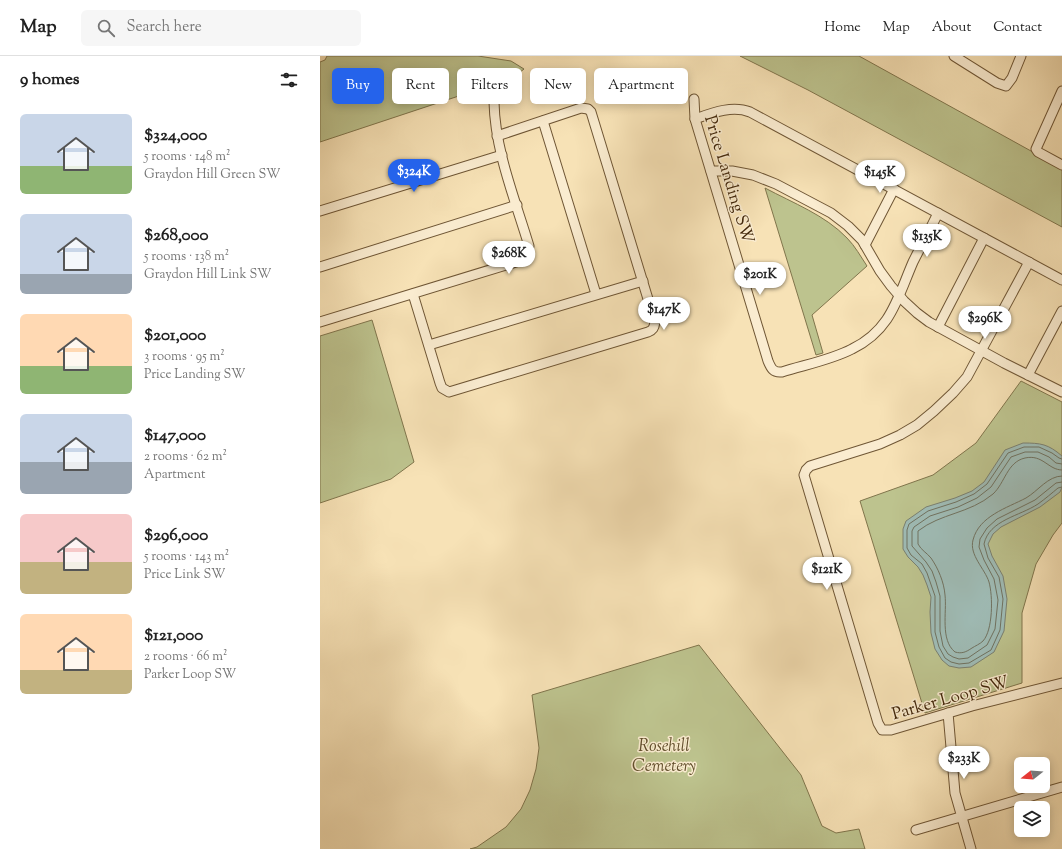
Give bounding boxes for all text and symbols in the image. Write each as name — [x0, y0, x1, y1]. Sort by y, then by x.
search box — [81, 10, 361, 46]
text: Map — [20, 14, 57, 41]
icon: search — [95, 17, 117, 39]
text: Search here — [127, 17, 202, 38]
text: Home — [824, 18, 861, 38]
text: Map — [883, 18, 910, 38]
text: About — [932, 18, 971, 38]
text: Contact — [993, 18, 1042, 38]
text: 9 homes — [20, 68, 79, 92]
chip: Buy — [332, 68, 384, 104]
chip: Rent — [392, 68, 449, 104]
chip: Filters — [457, 68, 522, 104]
chip: New — [530, 68, 586, 104]
chip: Apartment — [594, 68, 688, 104]
icon: filters — [278, 69, 300, 91]
street label: Price Landing SW — [697, 113, 759, 247]
text: $324,000 — [144, 124, 207, 148]
icon: home — [52, 130, 100, 178]
text: 5 rooms · 148 m² — [144, 148, 230, 166]
pin: $324K — [386, 159, 442, 193]
pin: $145K — [852, 160, 908, 194]
text: $324K — [397, 163, 431, 181]
text: $145K — [864, 164, 896, 182]
text: Graydon Hill Green SW — [144, 166, 280, 184]
text: $268,000 — [144, 224, 209, 248]
pin: $135K — [899, 224, 955, 258]
text: $135K — [912, 228, 942, 246]
icon: home — [52, 230, 100, 278]
pin: $268K — [481, 241, 537, 275]
text: $268K — [491, 245, 527, 263]
text: 5 rooms · 138 m² — [144, 248, 229, 266]
pin: $201K — [732, 262, 788, 296]
text: Graydon Hill Link SW — [144, 266, 271, 284]
text: $201K — [743, 266, 777, 284]
pin: $147K — [636, 297, 692, 331]
text: $147K — [647, 301, 681, 319]
pin: $296K — [957, 306, 1013, 340]
text: $296K — [967, 310, 1003, 328]
text: $201,000 — [144, 324, 206, 348]
icon: home — [52, 330, 100, 378]
text: 3 rooms · 95 m² — [144, 348, 225, 366]
text: Price Landing SW — [144, 366, 245, 384]
text: $147,000 — [144, 424, 206, 448]
icon: home — [52, 430, 100, 478]
text: 2 rooms · 62 m² — [144, 448, 227, 466]
text: Apartment — [144, 466, 205, 484]
text: $296,000 — [144, 524, 208, 548]
icon: home — [52, 530, 100, 578]
text: 5 rooms · 143 m² — [144, 548, 229, 566]
pin: $121K — [799, 557, 855, 591]
text: $121K — [811, 561, 843, 579]
text: Price Link SW — [144, 566, 225, 584]
text: $121,000 — [144, 624, 203, 648]
icon: home — [52, 630, 100, 678]
text: 2 rooms · 66 m² — [144, 648, 227, 666]
text: Parker Loop SW — [144, 666, 236, 684]
street label: Parker Loop SW — [889, 671, 1012, 727]
park label: Rosehill Cemetery — [632, 735, 696, 779]
pin: $233K — [936, 746, 992, 780]
text: $233K — [948, 750, 980, 768]
north arrow — [1014, 757, 1050, 793]
map controls — [1014, 757, 1050, 837]
button: layers — [1014, 801, 1050, 837]

